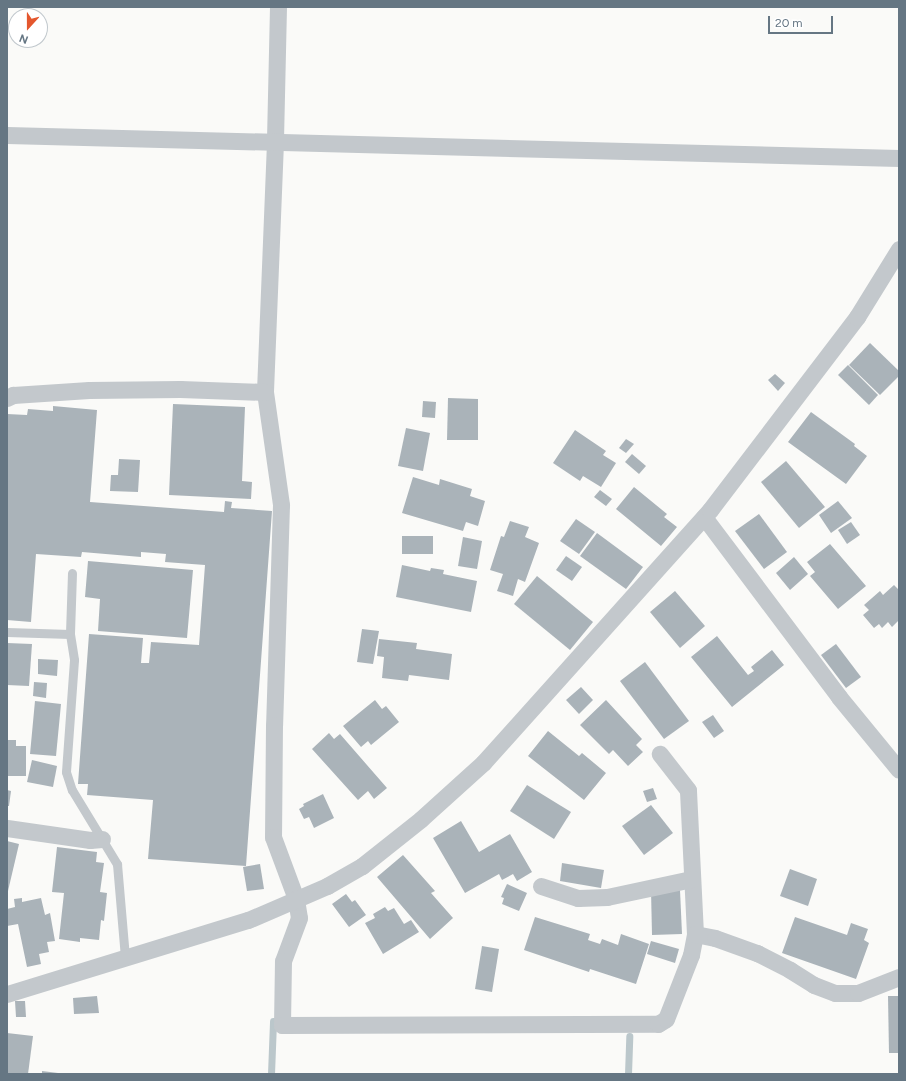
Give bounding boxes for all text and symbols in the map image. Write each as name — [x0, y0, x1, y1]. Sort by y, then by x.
north arrow — [8, 8, 48, 48]
scale bar — [770, 8, 835, 34]
text: 20 m — [775, 16, 803, 30]
text: N — [18, 31, 30, 46]

